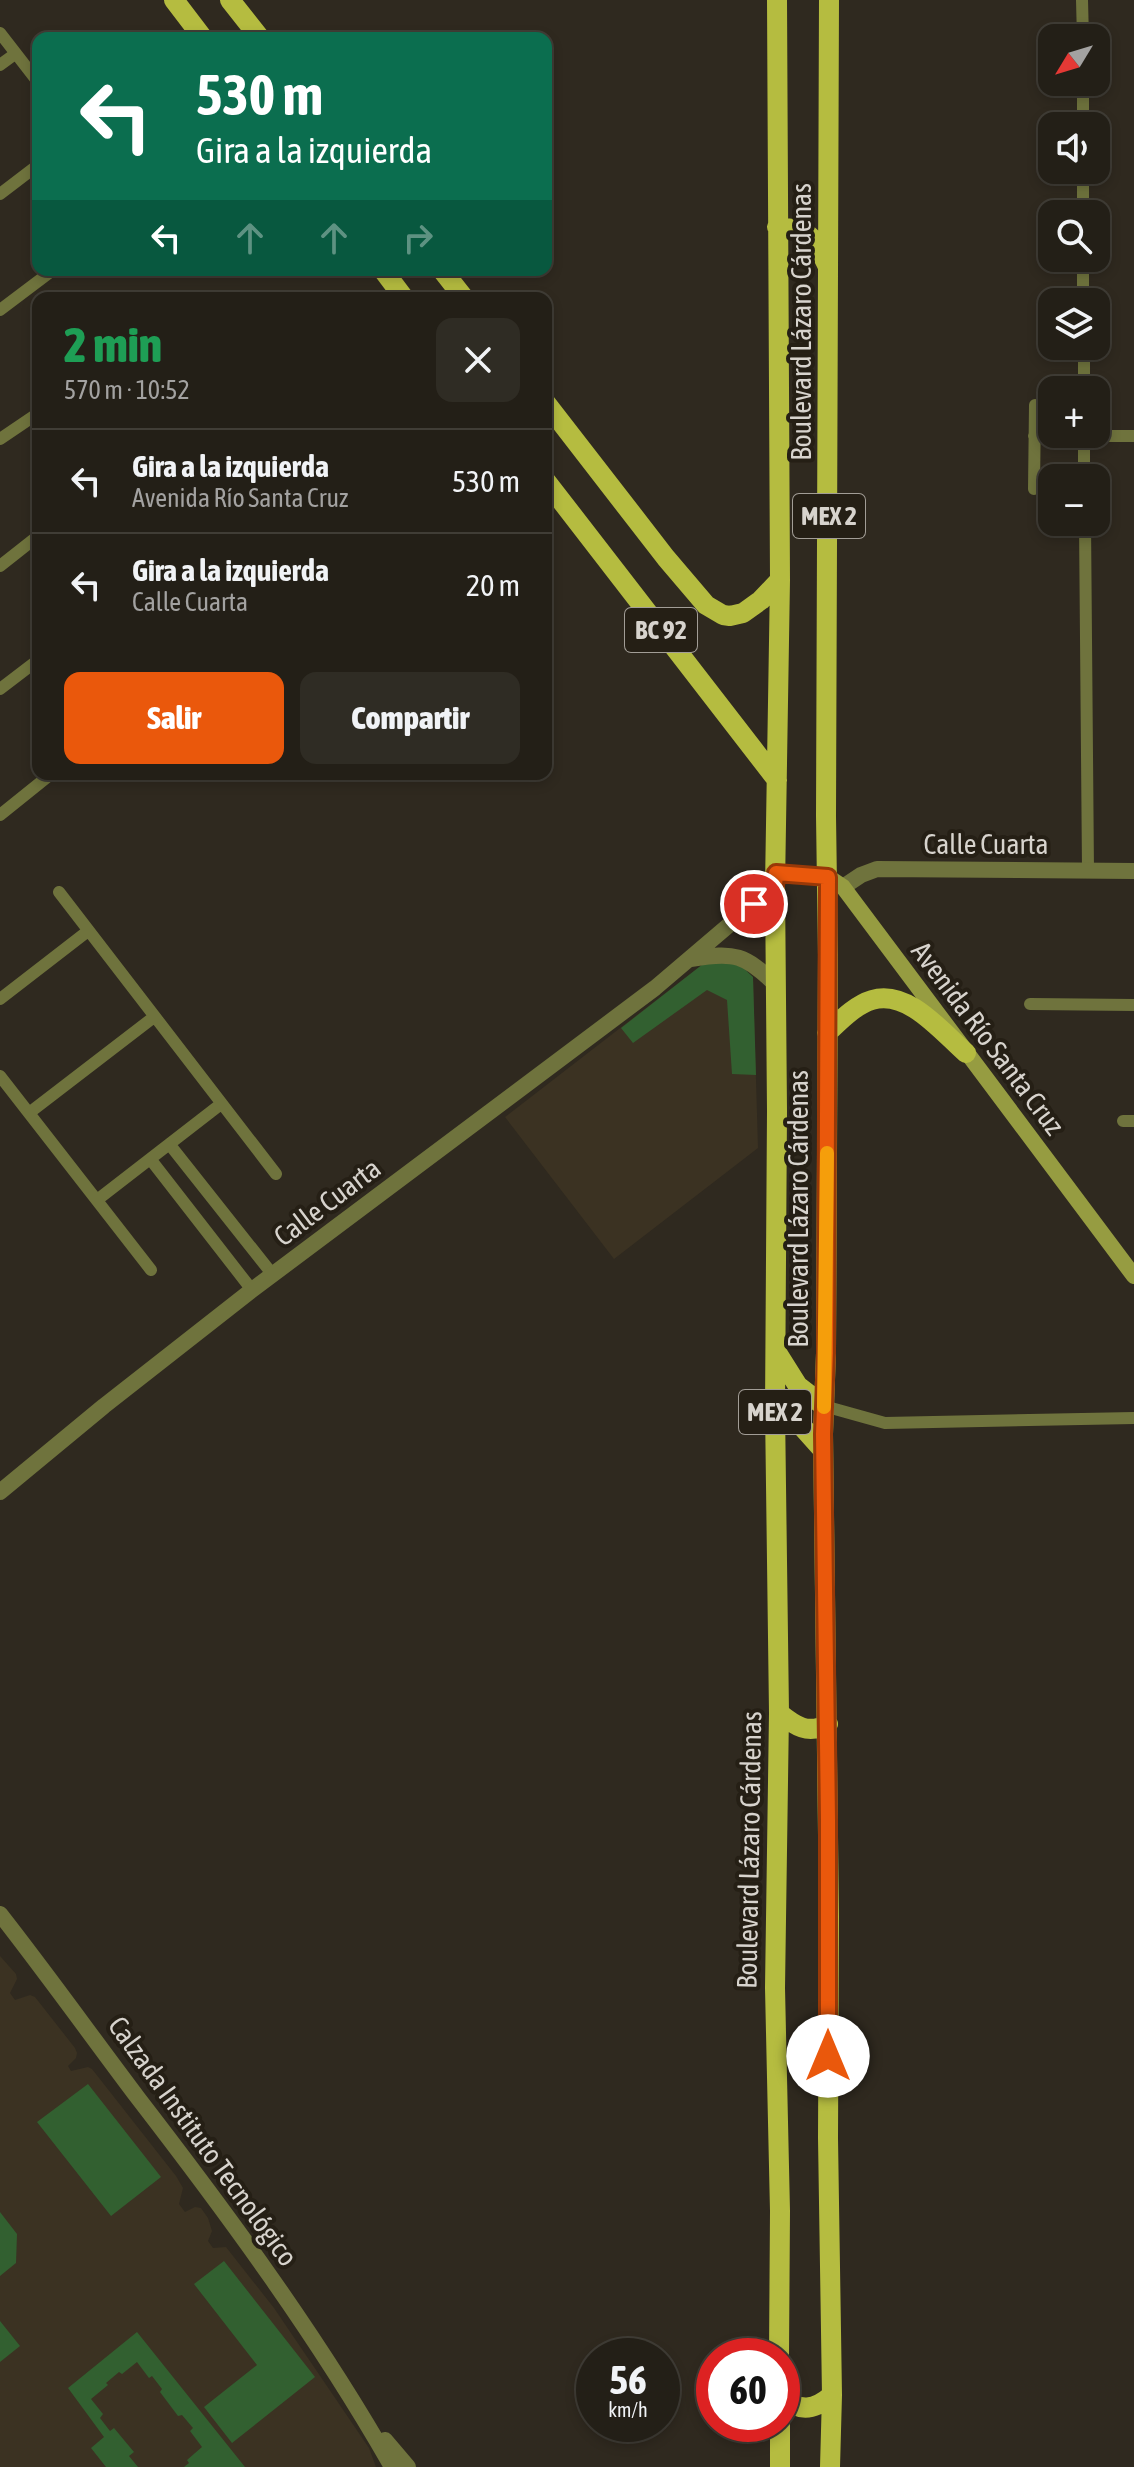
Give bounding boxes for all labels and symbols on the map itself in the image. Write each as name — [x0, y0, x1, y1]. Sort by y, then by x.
north arrow — [1038, 24, 1110, 96]
street label: Boulevard Lázaro Cárdenas — [785, 183, 817, 461]
road number: MEX 2 — [793, 494, 865, 538]
road number: BC 92 — [625, 608, 697, 652]
street label: Calle Cuarta — [924, 828, 1048, 860]
pin — [720, 870, 788, 938]
street label: Avenida Río Santa Cruz — [905, 935, 1071, 1141]
street label: Boulevard Lázaro Cárdenas — [782, 1070, 814, 1348]
street label: Calle Cuarta — [267, 1152, 387, 1252]
road number: MEX 2 — [739, 1390, 811, 1434]
street label: Boulevard Lázaro Cárdenas — [731, 1711, 767, 1989]
street label: Calzada Instituto Tecnológico — [102, 2010, 304, 2272]
position arrow — [786, 2014, 870, 2098]
speed limit sign: 60 — [696, 2338, 800, 2442]

